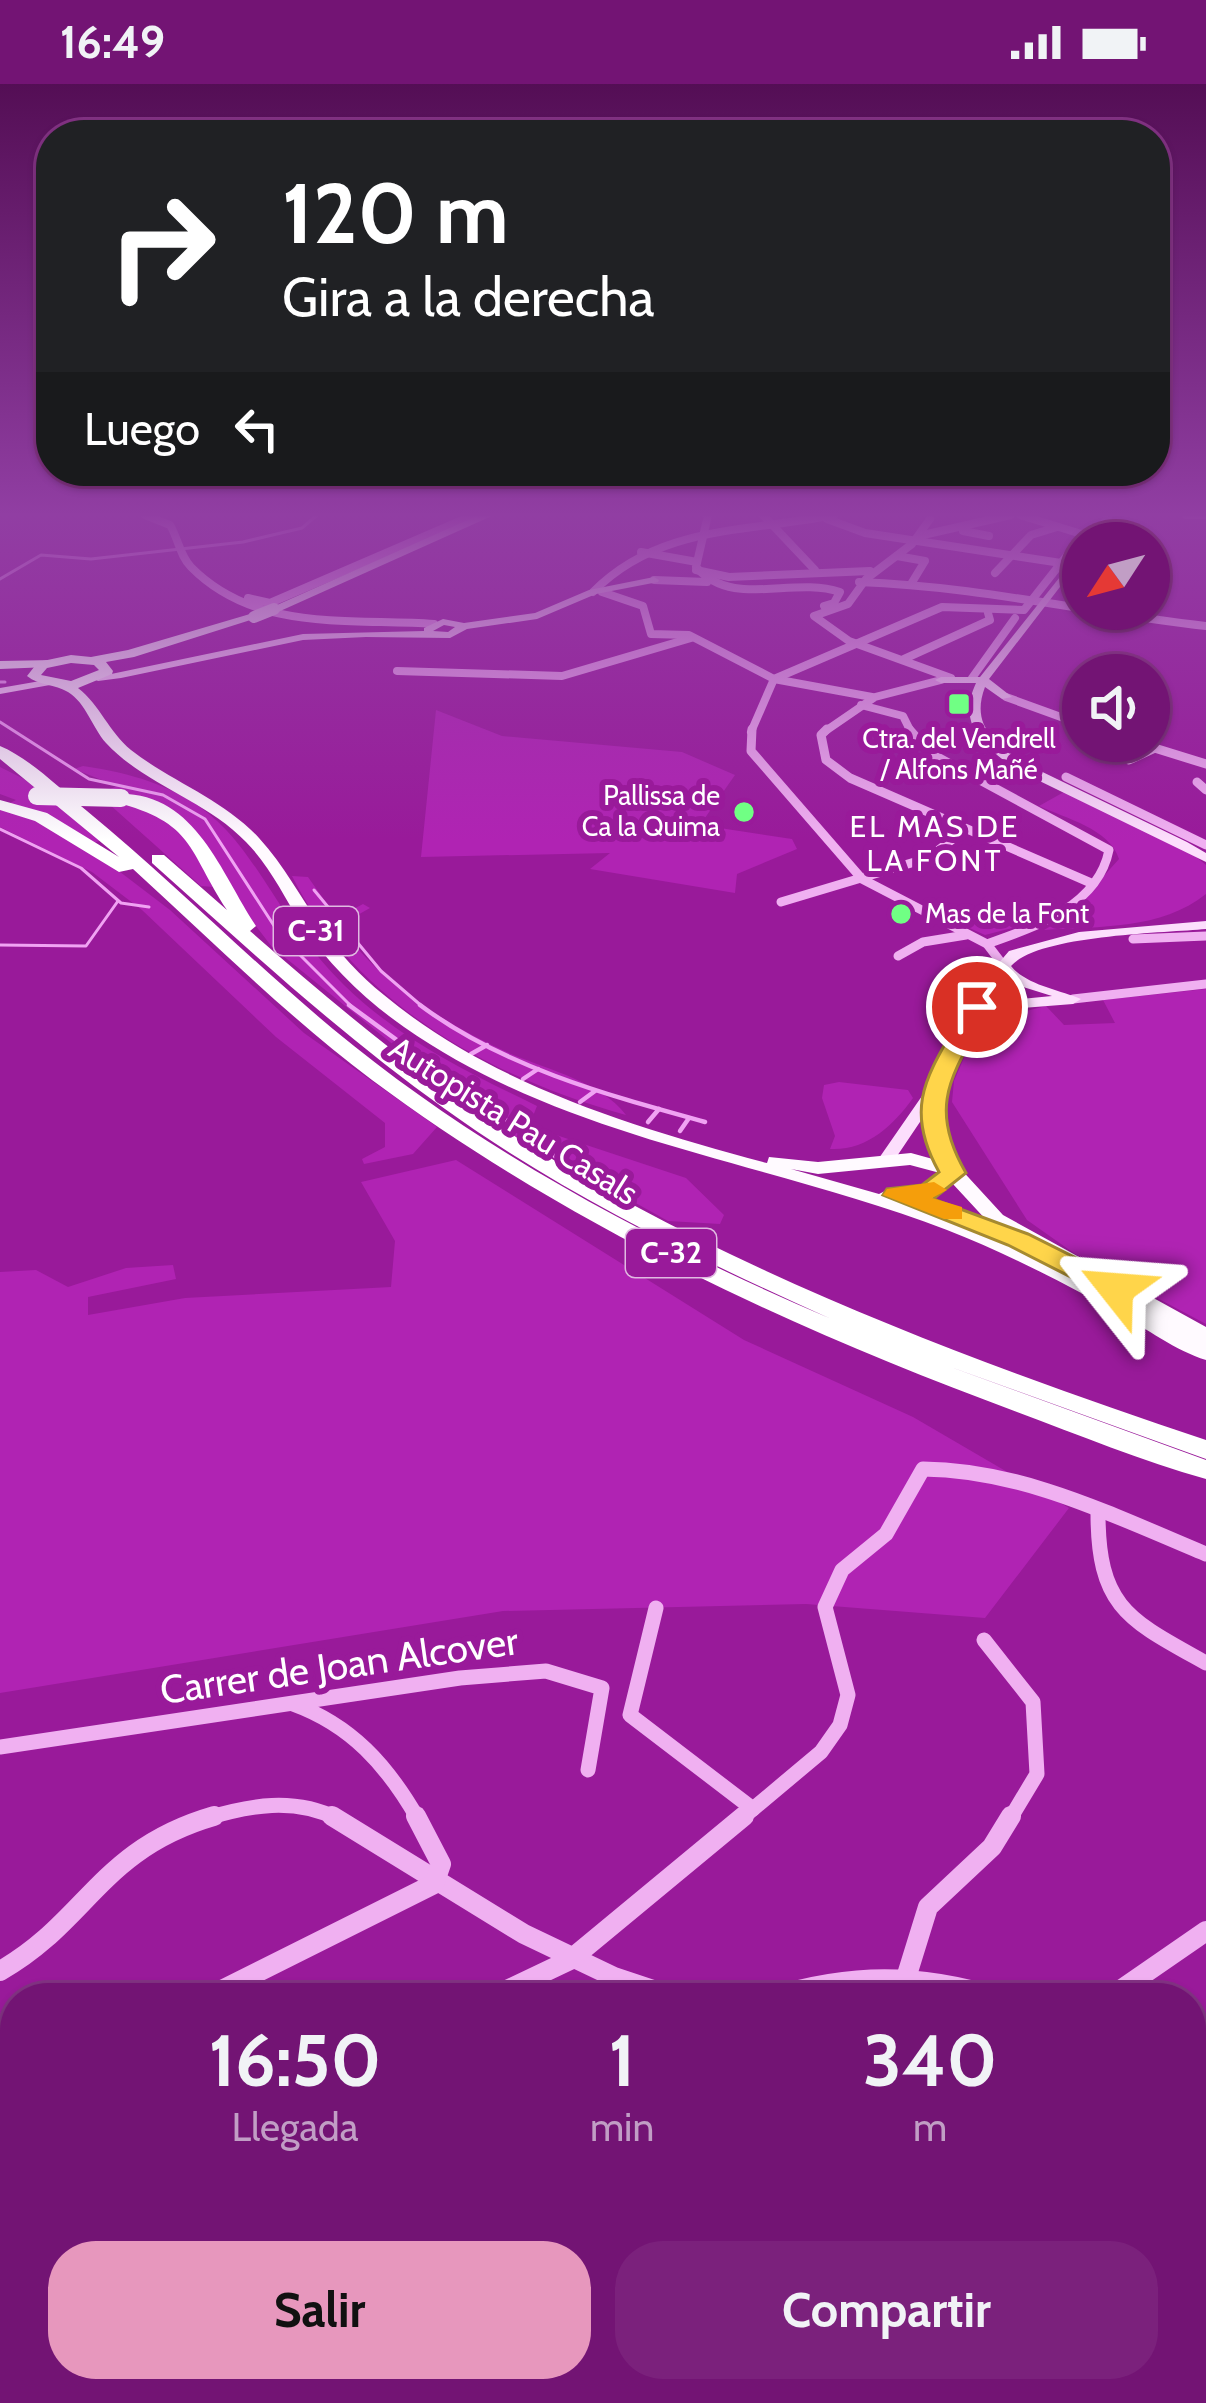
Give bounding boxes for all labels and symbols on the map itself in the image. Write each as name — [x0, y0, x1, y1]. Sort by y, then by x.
north arrow — [1062, 522, 1170, 630]
marker: Ctra. del Vendrell / Alfons Mañé — [946, 691, 972, 717]
place label: Ctra. del Vendrell / Alfons Mañé — [862, 722, 1056, 786]
place label: Pallissa de Ca la Quima — [582, 779, 720, 843]
marker: Pallissa de Ca la Quima — [731, 799, 757, 825]
district label: EL MAS DE LA FONT — [850, 808, 1020, 879]
place label: Mas de la Font — [925, 897, 1089, 930]
marker: Mas de la Font — [888, 901, 914, 927]
road number: C-31 — [274, 907, 358, 955]
pin — [926, 956, 1028, 1058]
street label: Autopista Pau Casals — [382, 1027, 646, 1213]
position arrow — [1053, 1226, 1179, 1352]
road number: C-32 — [626, 1229, 716, 1277]
street label: Carrer de Joan Alcover — [157, 1616, 522, 1714]

